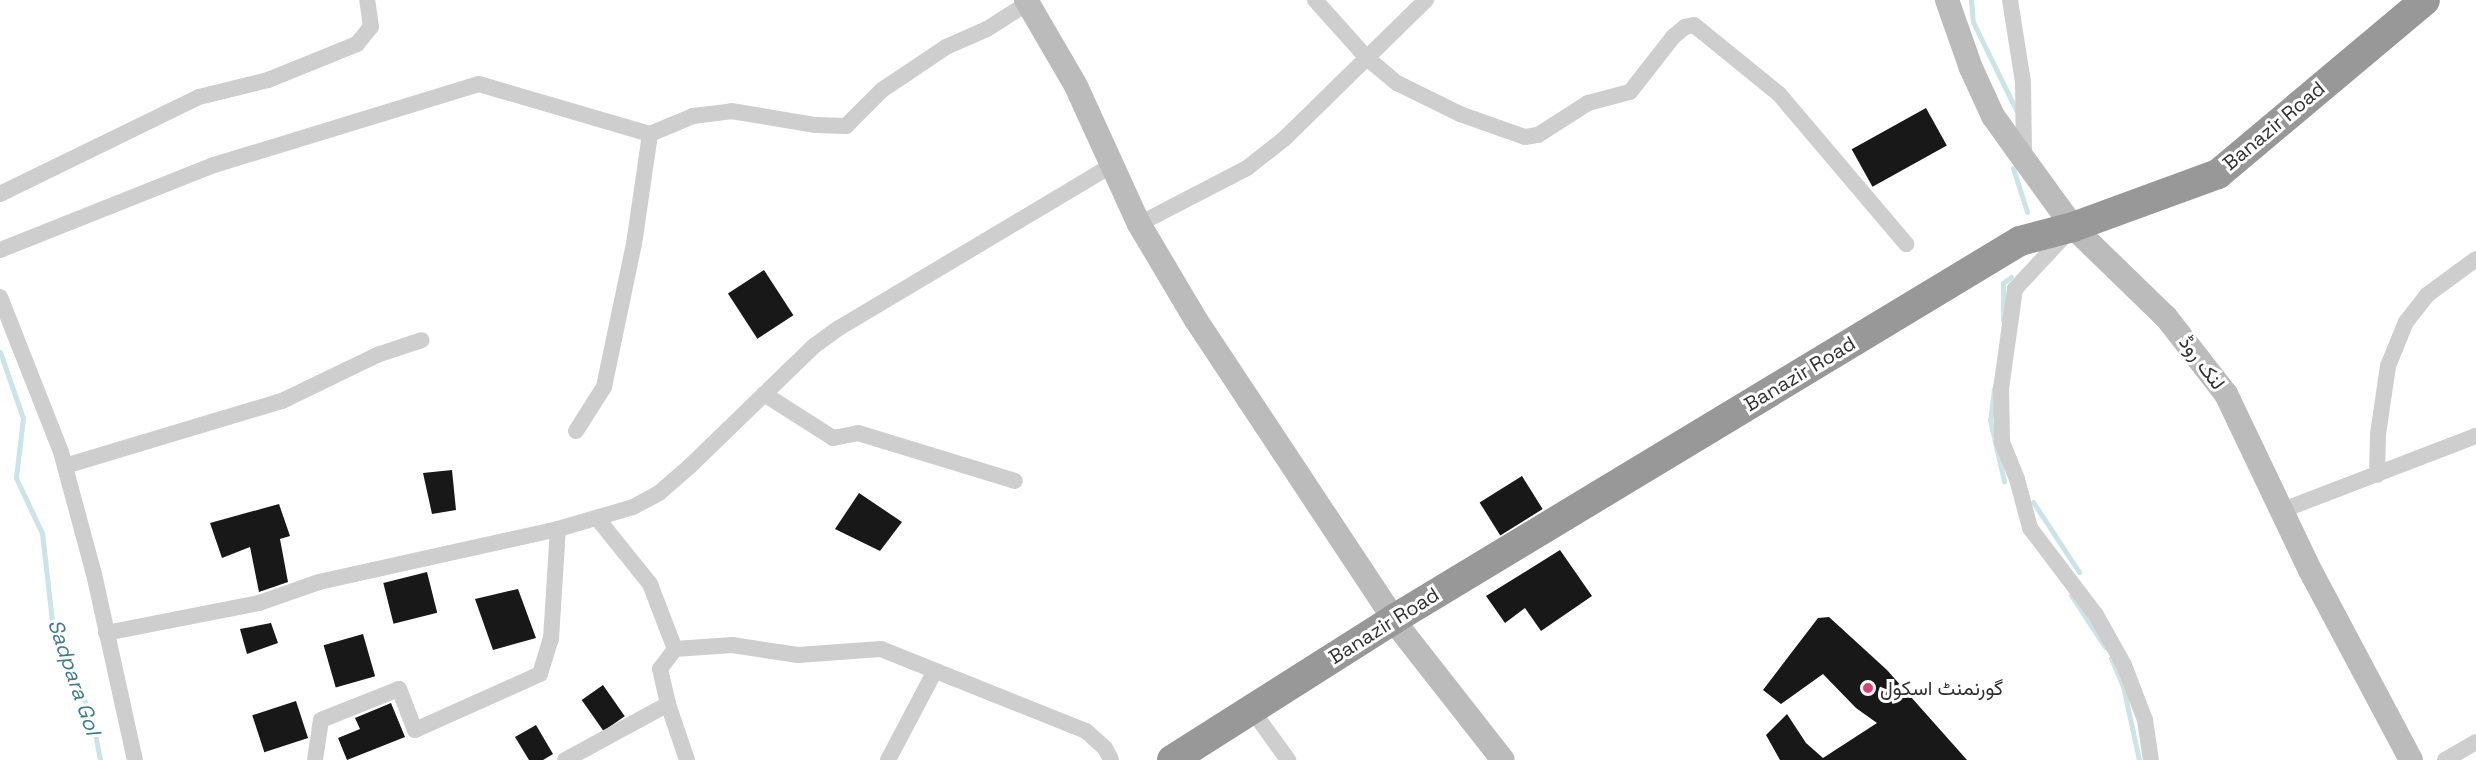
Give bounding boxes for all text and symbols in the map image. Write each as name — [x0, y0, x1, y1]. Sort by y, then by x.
street label: Banazir Road — [2218, 76, 2330, 176]
street label: Banazir Road — [1740, 331, 1860, 417]
street label: لنک روڈ — [2174, 331, 2230, 395]
street label: Banazir Road — [1324, 583, 1444, 669]
water label: Sadpara Gol — [42, 616, 106, 738]
place label: گورنمنٹ اسکول — [1880, 676, 2003, 700]
marker: گورنمنٹ اسکول — [1861, 681, 1875, 695]

